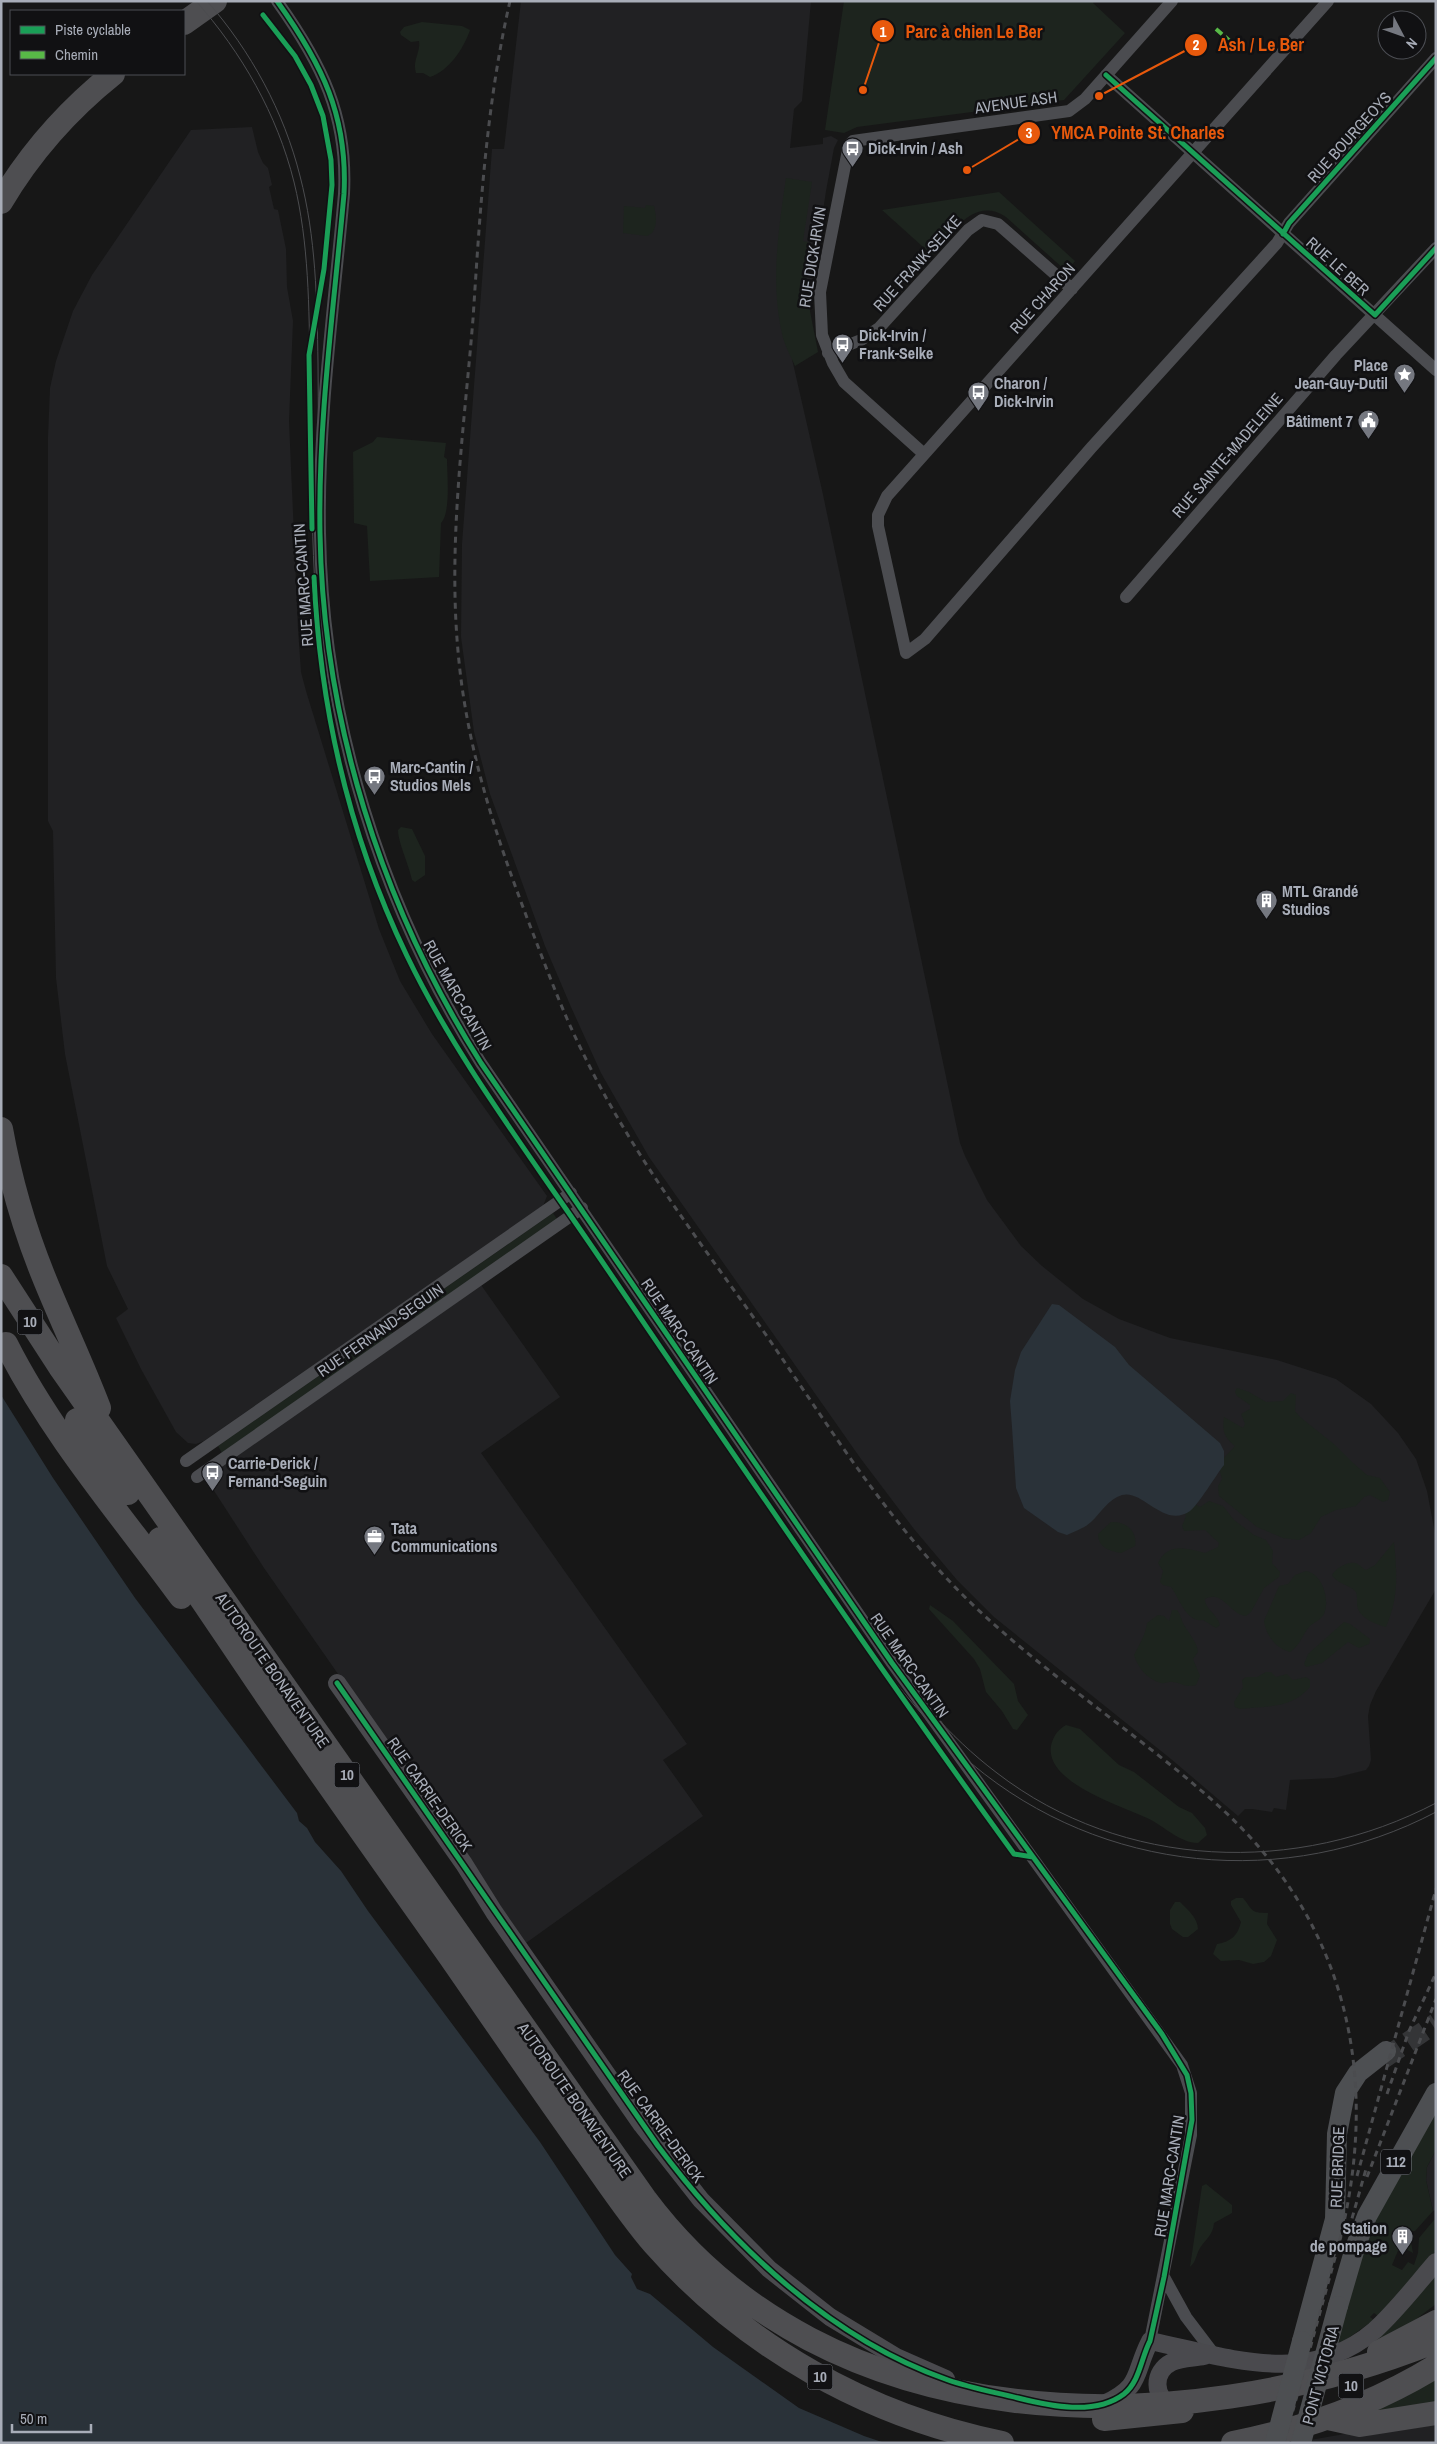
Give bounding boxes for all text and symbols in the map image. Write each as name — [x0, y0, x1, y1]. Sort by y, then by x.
legend — [10, 10, 185, 75]
north arrow — [1377, 10, 1427, 60]
callout: Parc à chien Le Ber — [870, 15, 1052, 48]
text: Piste cyclable — [55, 19, 131, 40]
text: Parc à chien Le Ber — [905, 19, 1043, 44]
text: 1 — [880, 21, 887, 42]
callout: Ash / Le Ber — [1183, 28, 1314, 61]
text: Ash / Le Ber — [1218, 32, 1304, 57]
text: 2 — [1193, 34, 1200, 55]
text: N — [1402, 34, 1421, 53]
text: Chemin — [55, 44, 98, 65]
street label: AVENUE ASH — [972, 85, 1059, 119]
street label: RUE BOURGEOYS — [1302, 86, 1396, 187]
callout: YMCA Pointe St. Charles — [1017, 117, 1235, 150]
text: YMCA Pointe St. Charles — [1051, 120, 1225, 145]
text: 3 — [1026, 122, 1033, 143]
bus stop icon: Dick-Irvin / Ash — [840, 136, 864, 167]
place label: Dick-Irvin / Ash — [868, 137, 963, 159]
street label: RUE DICK-IRVIN — [793, 205, 831, 309]
street label: RUE FRANK-SELKE — [868, 210, 966, 316]
street label: RUE LE BER — [1302, 232, 1375, 301]
street label: RUE CHARON — [1004, 258, 1080, 338]
place label: Dick-Irvin / Frank-Selke — [859, 324, 933, 364]
bus stop icon: Dick-Irvin / Frank-Selke — [831, 332, 855, 363]
place label: Place Jean-Guy-Dutil — [1295, 354, 1388, 394]
place icon: Place Jean-Guy-Dutil — [1392, 362, 1416, 393]
place label: Charon / Dick-Irvin — [994, 372, 1054, 412]
bus stop icon: Charon / Dick-Irvin — [966, 380, 990, 411]
street label: RUE SAINTE-MADELEINE — [1167, 388, 1287, 522]
public building icon: Bâtiment 7 — [1357, 409, 1381, 440]
place label: Bâtiment 7 — [1286, 410, 1353, 432]
street label: RUE MARC-CANTIN — [288, 523, 318, 647]
place label: Marc-Cantin / Studios Mels — [390, 756, 473, 796]
bus stop icon: Marc-Cantin / Studios Mels — [362, 764, 386, 795]
place label: MTL Grandé Studios — [1282, 880, 1358, 920]
building icon: MTL Grandé Studios — [1254, 888, 1278, 919]
street label: RUE MARC-CANTIN — [419, 936, 497, 1054]
street label: RUE MARC-CANTIN — [636, 1274, 724, 1388]
street label: RUE FERNAND-SEGUIN — [312, 1278, 448, 1382]
road number: 10 — [18, 1310, 42, 1334]
place label: Carrie-Derick / Fernand-Seguin — [228, 1452, 327, 1492]
bus stop icon: Carrie-Derick / Fernand-Seguin — [200, 1460, 224, 1491]
place label: Tata Communications — [391, 1517, 497, 1557]
office icon: Tata Communications — [363, 1525, 387, 1556]
street label: AUTOROUTE BONAVENTURE — [210, 1587, 335, 1752]
street label: RUE MARC-CANTIN — [866, 1608, 954, 1722]
street label: RUE CARRIE-DERICK — [382, 1732, 478, 1856]
road number: 10 — [334, 1762, 360, 1788]
street label: AUTOROUTE BONAVENTURE — [512, 2017, 637, 2182]
street label: RUE CARRIE-DERICK — [612, 2065, 710, 2187]
street label: RUE MARC-CANTIN — [1149, 2113, 1189, 2239]
street label: RUE BRIDGE — [1325, 2126, 1349, 2208]
road number: 112 — [1381, 2150, 1411, 2174]
place label: Station de pompage — [1310, 2217, 1387, 2257]
building icon: Station de pompage — [1391, 2225, 1415, 2256]
street label: PONT VICTORIA — [1296, 2323, 1344, 2427]
road number: 10 — [808, 2364, 832, 2390]
road number: 10 — [1338, 2374, 1364, 2398]
scale bar — [12, 2402, 91, 2434]
text: 50 m — [20, 2408, 47, 2429]

